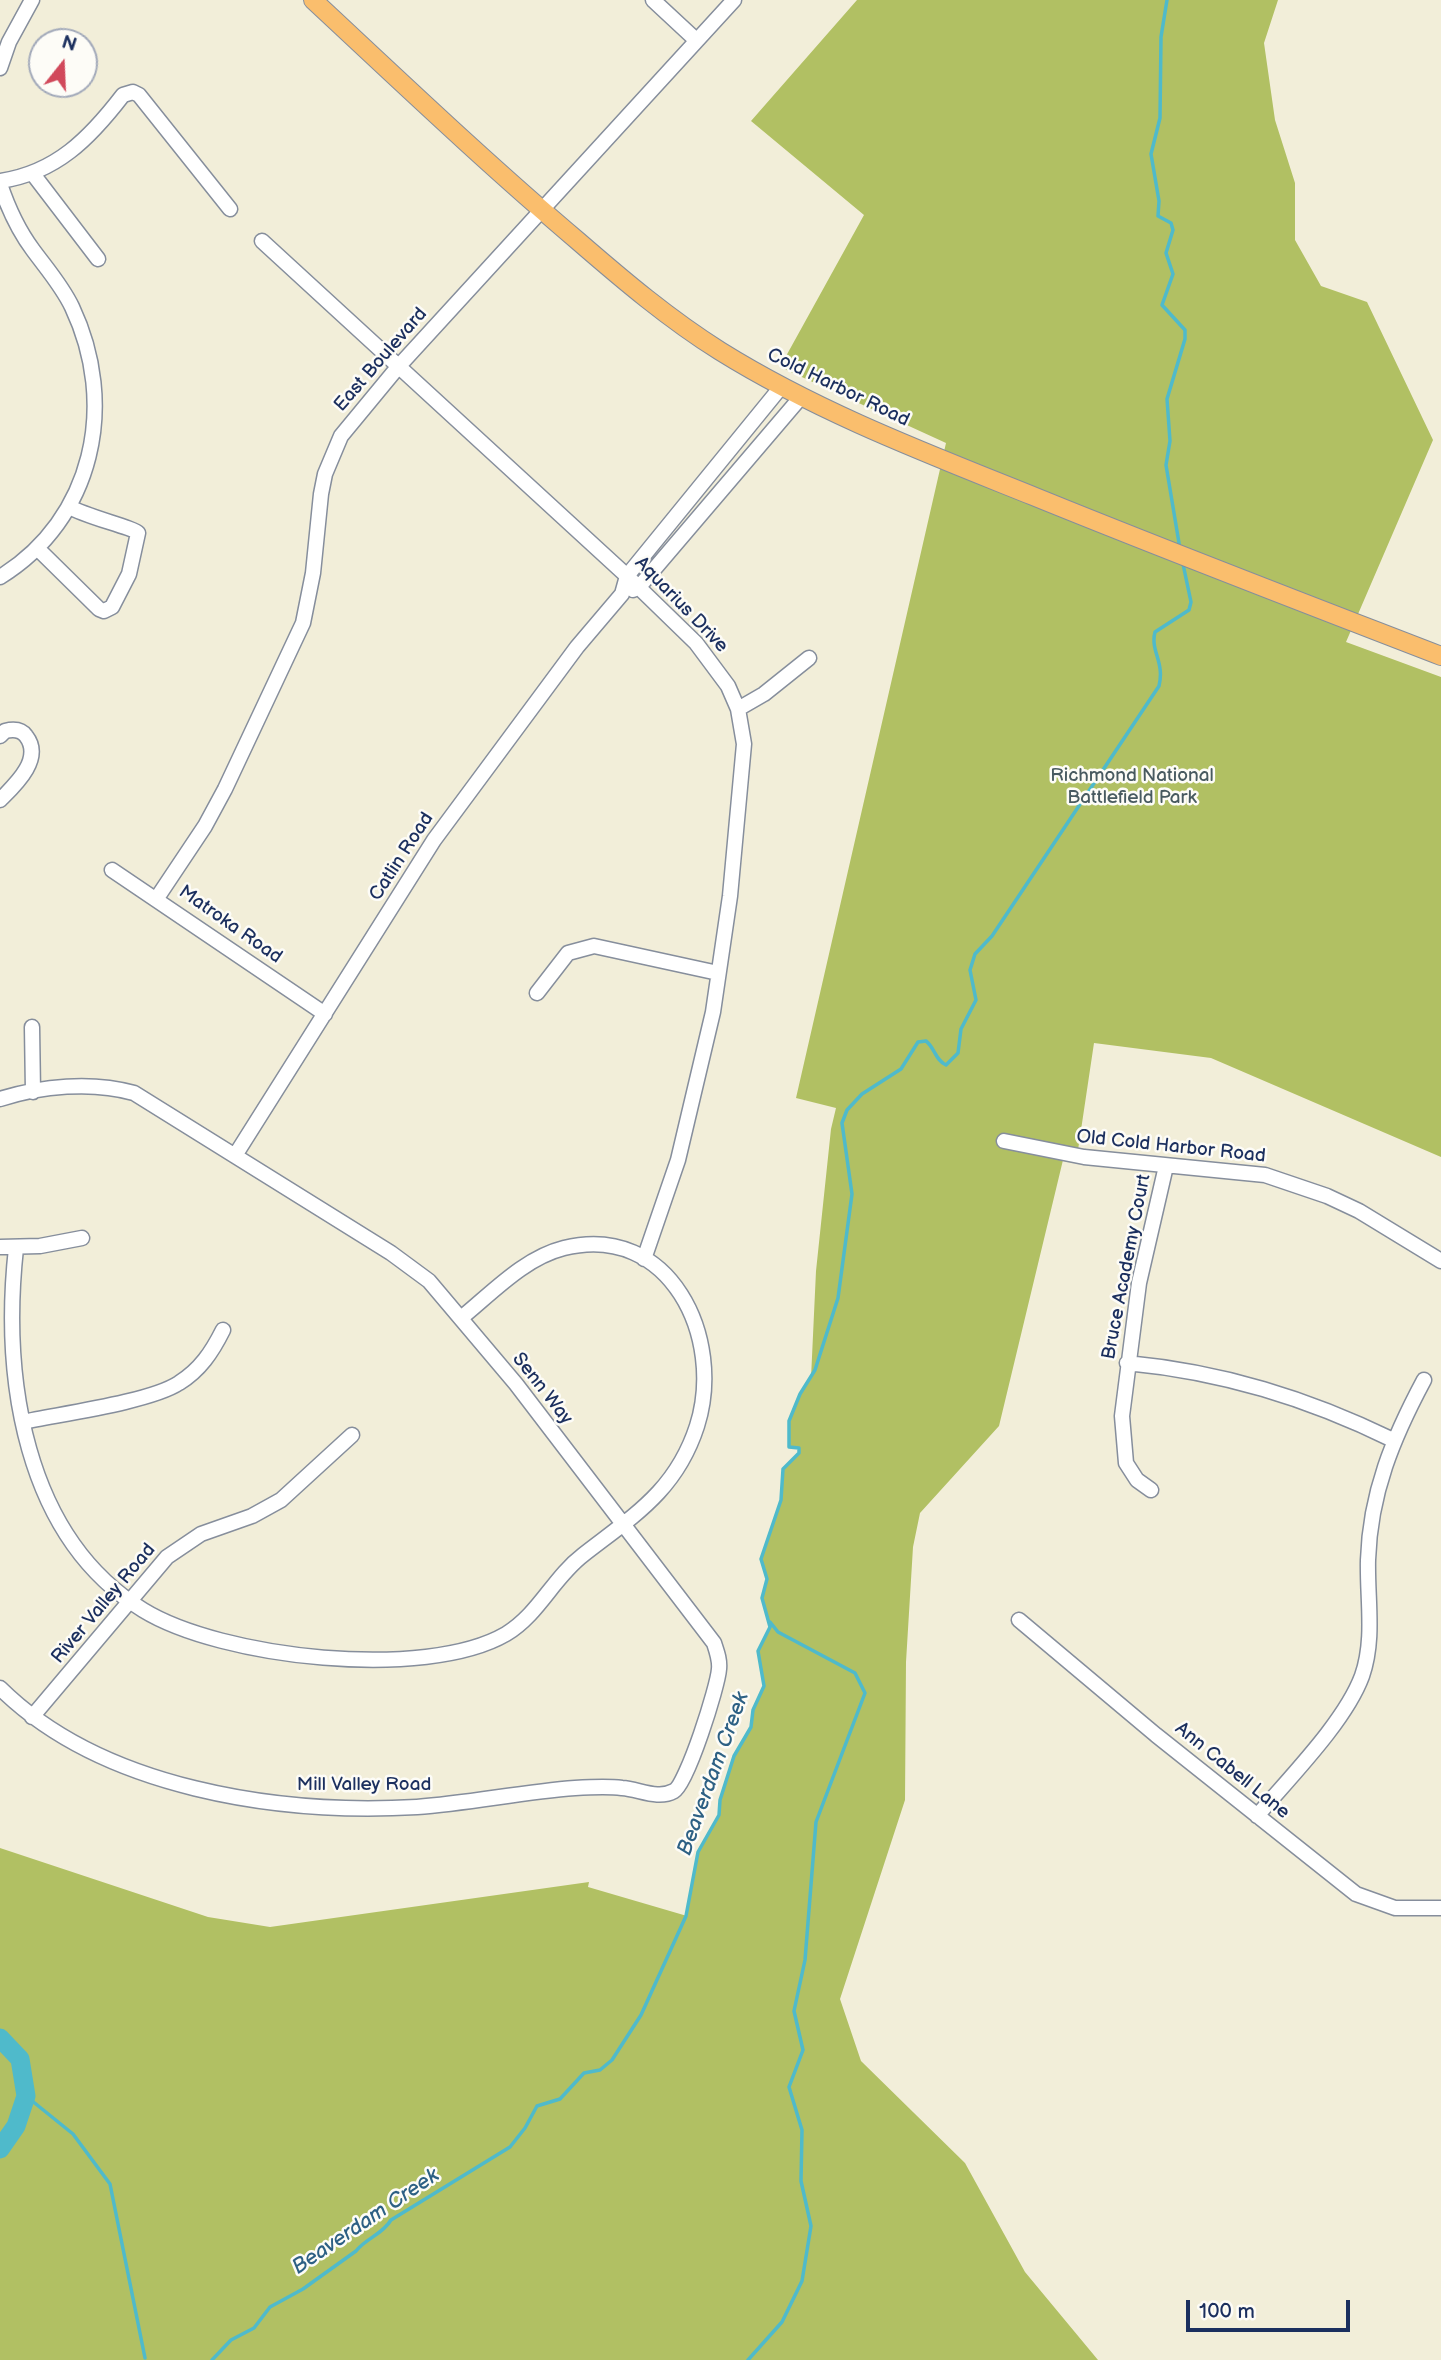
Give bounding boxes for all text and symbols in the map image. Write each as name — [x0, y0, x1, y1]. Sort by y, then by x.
north arrow — [28, 28, 98, 98]
text: N — [59, 31, 79, 58]
street label: East Boulevard — [330, 303, 432, 417]
street label: Cold Harbor Road — [763, 344, 913, 432]
street label: Aquarius Drive — [629, 552, 733, 658]
park label: Richmond National Battlefield Park — [1050, 765, 1214, 809]
street label: Catlin Road — [365, 809, 439, 905]
street label: Matroka Road — [174, 881, 286, 969]
street label: Old Cold Harbor Road — [1075, 1126, 1267, 1168]
street label: Bruce Academy Court — [1098, 1172, 1156, 1362]
street label: Senn Way — [507, 1349, 577, 1429]
street label: River Valley Road — [47, 1539, 161, 1669]
water label: Beaverdam Creek — [673, 1689, 755, 1859]
street label: Ann Cabell Lane — [1170, 1718, 1294, 1824]
street label: Mill Valley Road — [297, 1774, 431, 1796]
water label: Beaverdam Creek — [288, 2163, 444, 2281]
scale bar — [1189, 2286, 1354, 2330]
text: 100 m — [1199, 2299, 1255, 2324]

